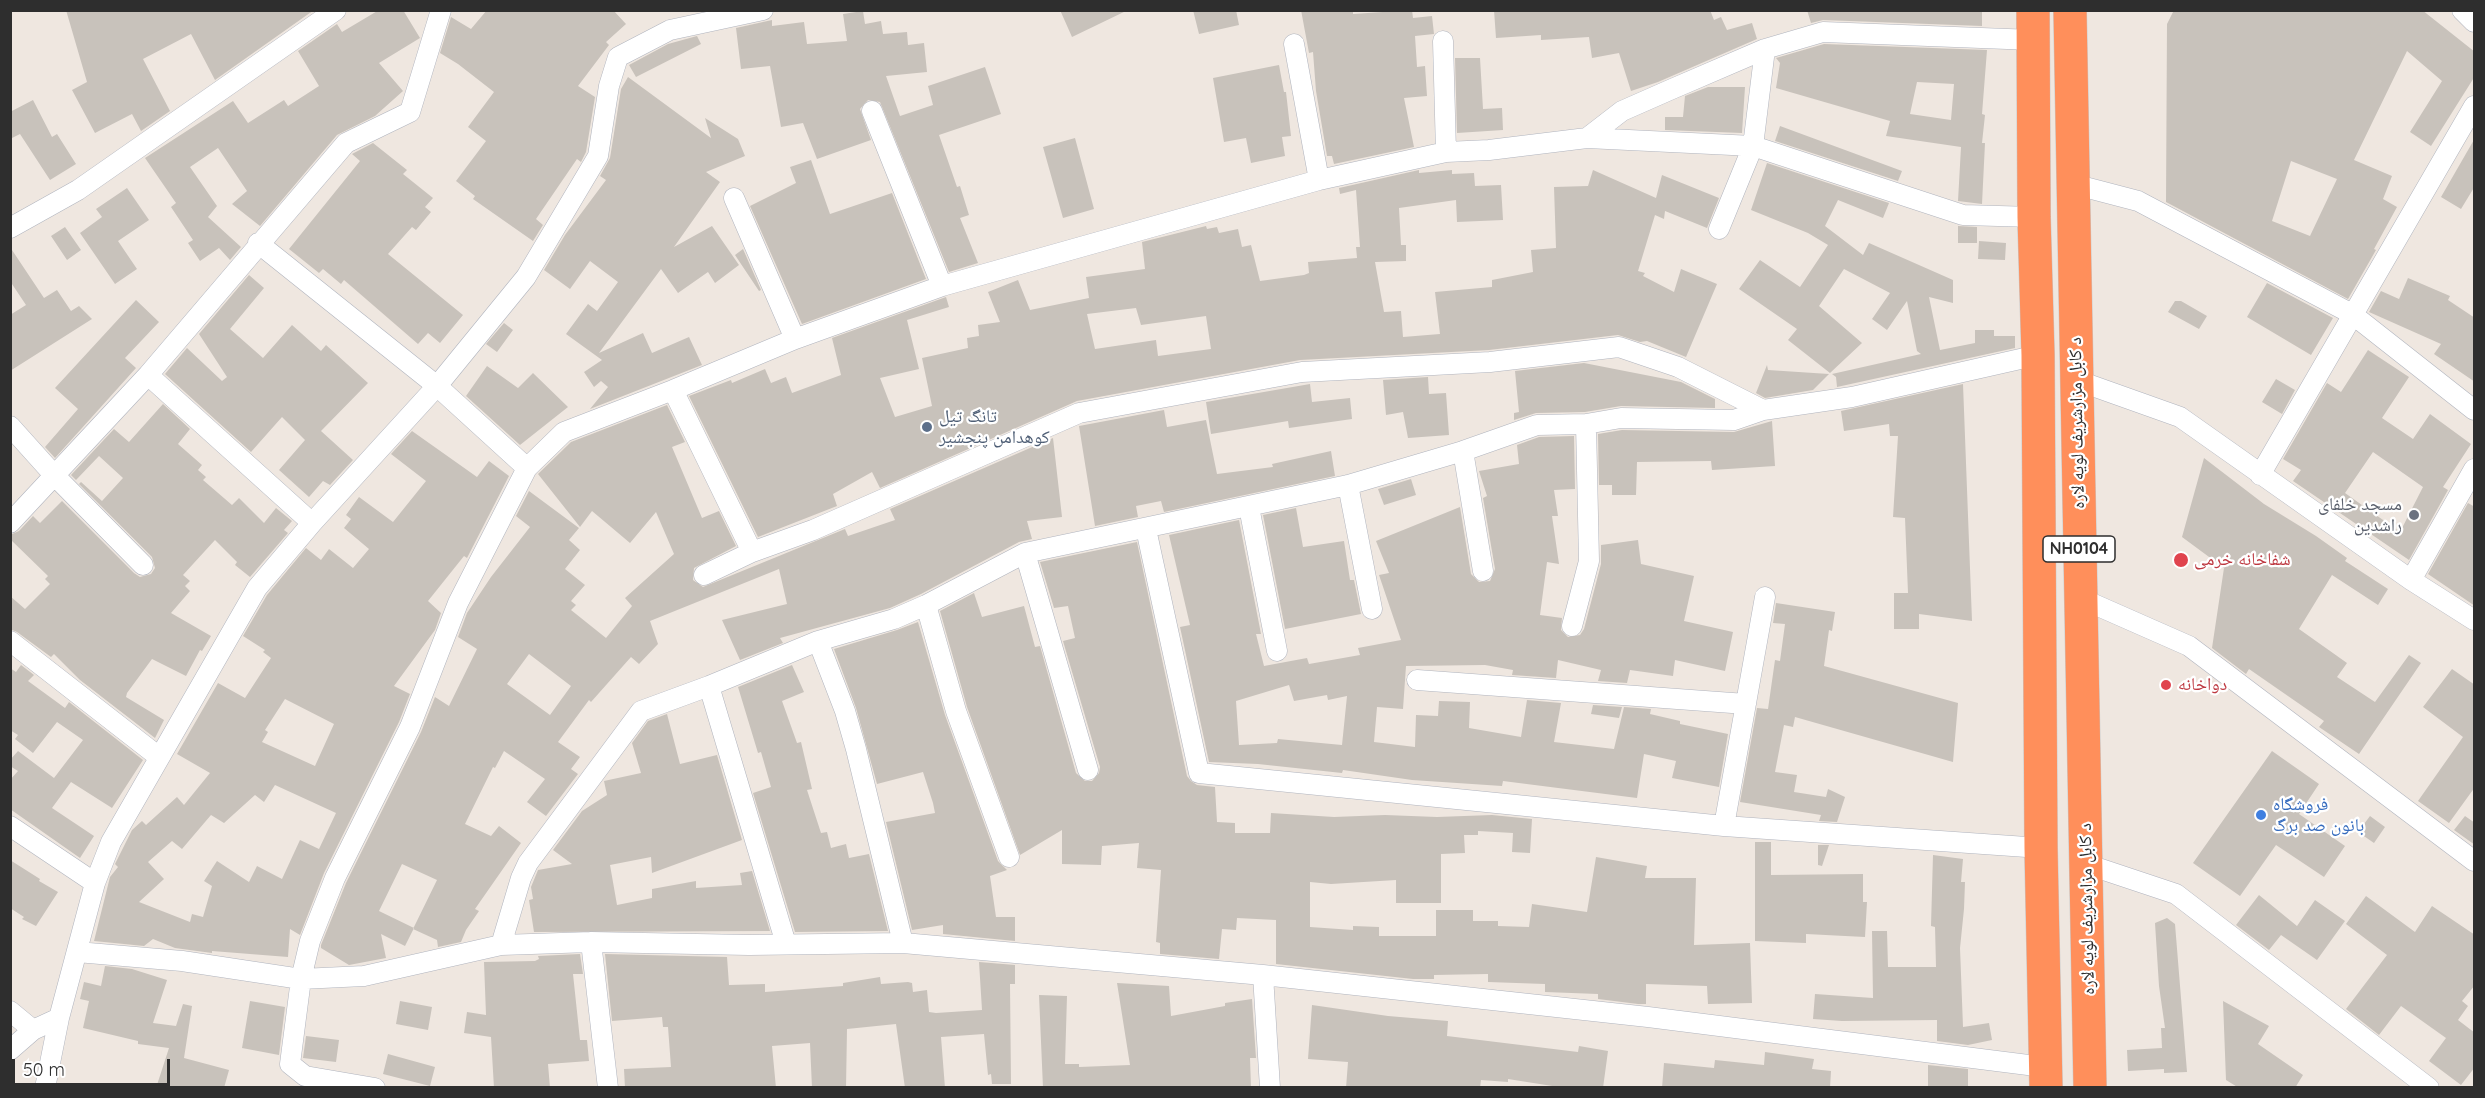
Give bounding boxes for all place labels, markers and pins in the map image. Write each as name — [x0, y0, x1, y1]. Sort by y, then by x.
place label: تانگ تیل کوهدامن پنجشیر — [939, 406, 1050, 448]
marker: تانگ تیل کوهدامن پنجشیر — [920, 420, 934, 434]
place label: مسجد خلفای راشدین — [2318, 494, 2402, 536]
marker: مسجد خلفای راشدین — [2407, 508, 2421, 522]
place label: شفاخانه خرمی — [2194, 549, 2291, 571]
marker: شفاخانه خرمی — [2172, 551, 2190, 569]
place label: دواخانه — [2178, 674, 2227, 696]
marker: دواخانه — [2159, 678, 2173, 692]
place label: فروشگاه بانون صد برگ — [2273, 794, 2364, 836]
marker: فروشگاه بانون صد برگ — [2254, 808, 2268, 822]

